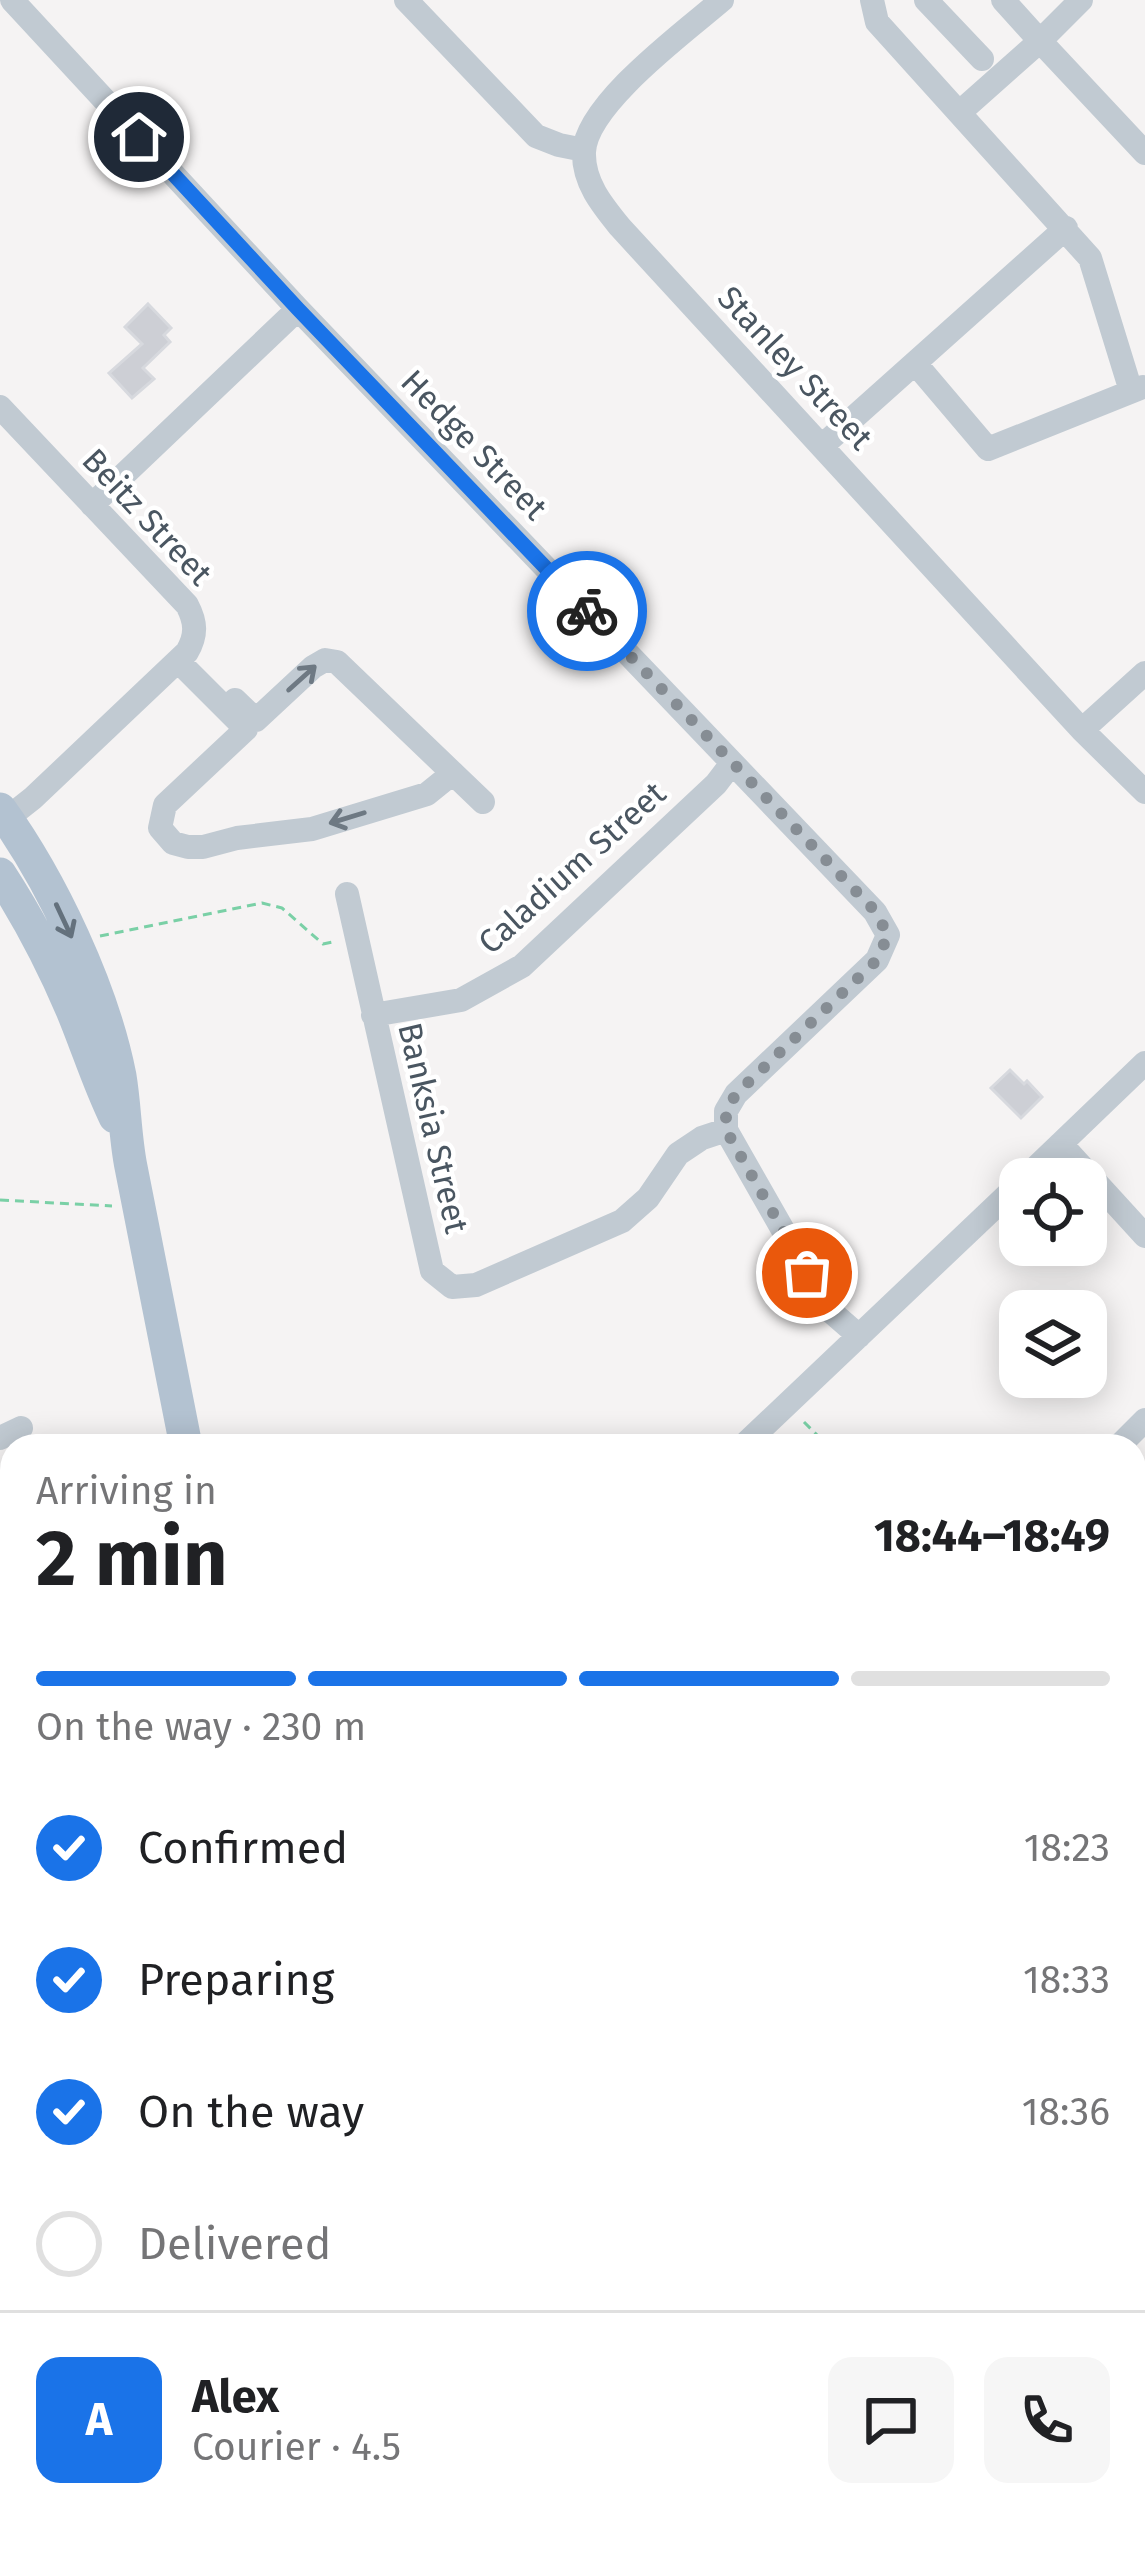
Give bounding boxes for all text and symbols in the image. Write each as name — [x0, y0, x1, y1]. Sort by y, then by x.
pin — [88, 86, 190, 188]
icon: home — [106, 104, 172, 170]
street label: Stanley Street — [709, 278, 881, 458]
street label: Hedge Street — [393, 362, 555, 528]
street label: Beitz Street — [74, 440, 220, 594]
courier — [527, 551, 647, 671]
icon: bike — [554, 578, 620, 644]
one-way arrow — [286, 665, 316, 693]
street label: Caladium Street — [470, 773, 674, 962]
one-way arrow — [329, 808, 367, 830]
one-way arrow — [54, 902, 76, 938]
street label: Banksia Street — [389, 1019, 477, 1237]
map controls — [999, 1158, 1107, 1398]
button: locate — [999, 1158, 1107, 1266]
pin — [756, 1222, 858, 1324]
icon: bag — [774, 1240, 840, 1306]
button: layers — [999, 1290, 1107, 1398]
text: Arriving in — [36, 1468, 217, 1514]
text: 18:44–18:49 — [874, 1509, 1110, 1563]
text: 2 min — [36, 1512, 228, 1606]
text: On the way · 230 m — [36, 1704, 366, 1750]
icon: check — [36, 1815, 102, 1881]
text: Confirmed — [138, 1821, 348, 1875]
text: 18:23 — [1024, 1825, 1110, 1871]
icon: check — [36, 1947, 102, 2013]
text: Preparing — [138, 1953, 334, 2007]
text: 18:33 — [1023, 1957, 1110, 2003]
icon: check — [36, 2079, 102, 2145]
text: On the way — [138, 2085, 364, 2139]
text: 18:36 — [1022, 2089, 1110, 2135]
text: Delivered — [138, 2217, 331, 2271]
button: chat — [828, 2357, 954, 2483]
button: phone — [984, 2357, 1110, 2483]
text: Alex — [192, 2370, 279, 2424]
text: A — [86, 2393, 112, 2447]
text: Courier · 4.5 — [192, 2424, 401, 2470]

